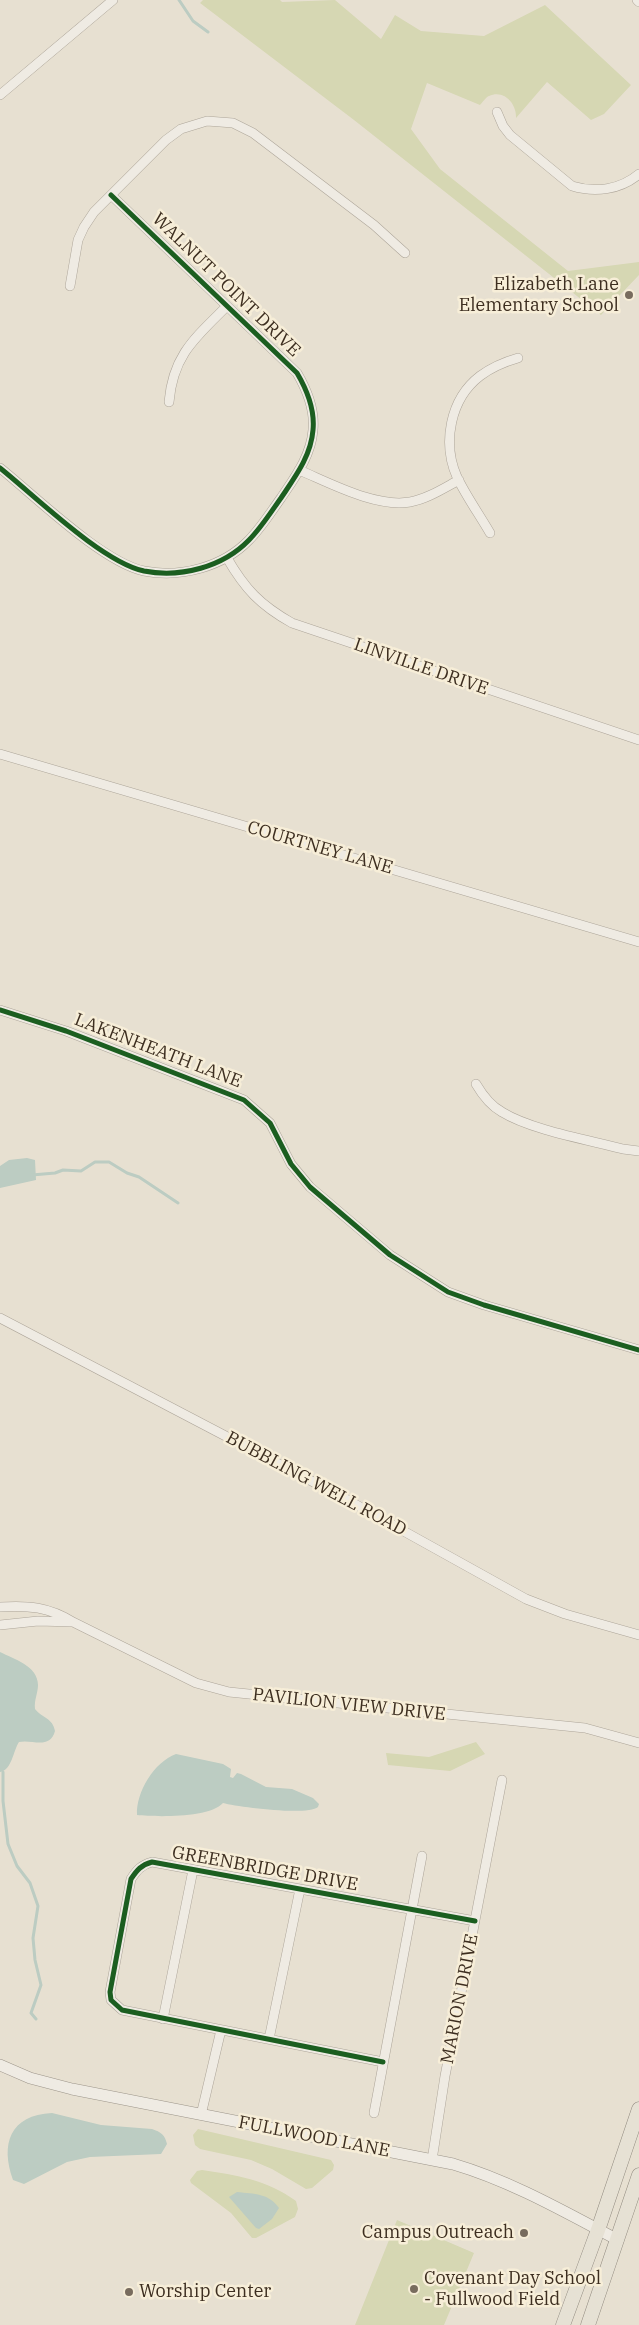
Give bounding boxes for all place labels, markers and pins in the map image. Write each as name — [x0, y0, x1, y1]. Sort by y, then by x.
place label: Elizabeth Lane Elementary School — [459, 274, 619, 316]
marker: Elizabeth Lane Elementary School — [623, 289, 635, 301]
place label: Campus Outreach — [362, 2222, 514, 2244]
marker: Campus Outreach — [518, 2227, 530, 2239]
place label: Covenant Day School - Fullwood Field — [424, 2268, 601, 2310]
place label: Worship Center — [139, 2281, 271, 2303]
marker: Covenant Day School - Fullwood Field — [408, 2283, 420, 2295]
marker: Worship Center — [123, 2286, 135, 2298]

